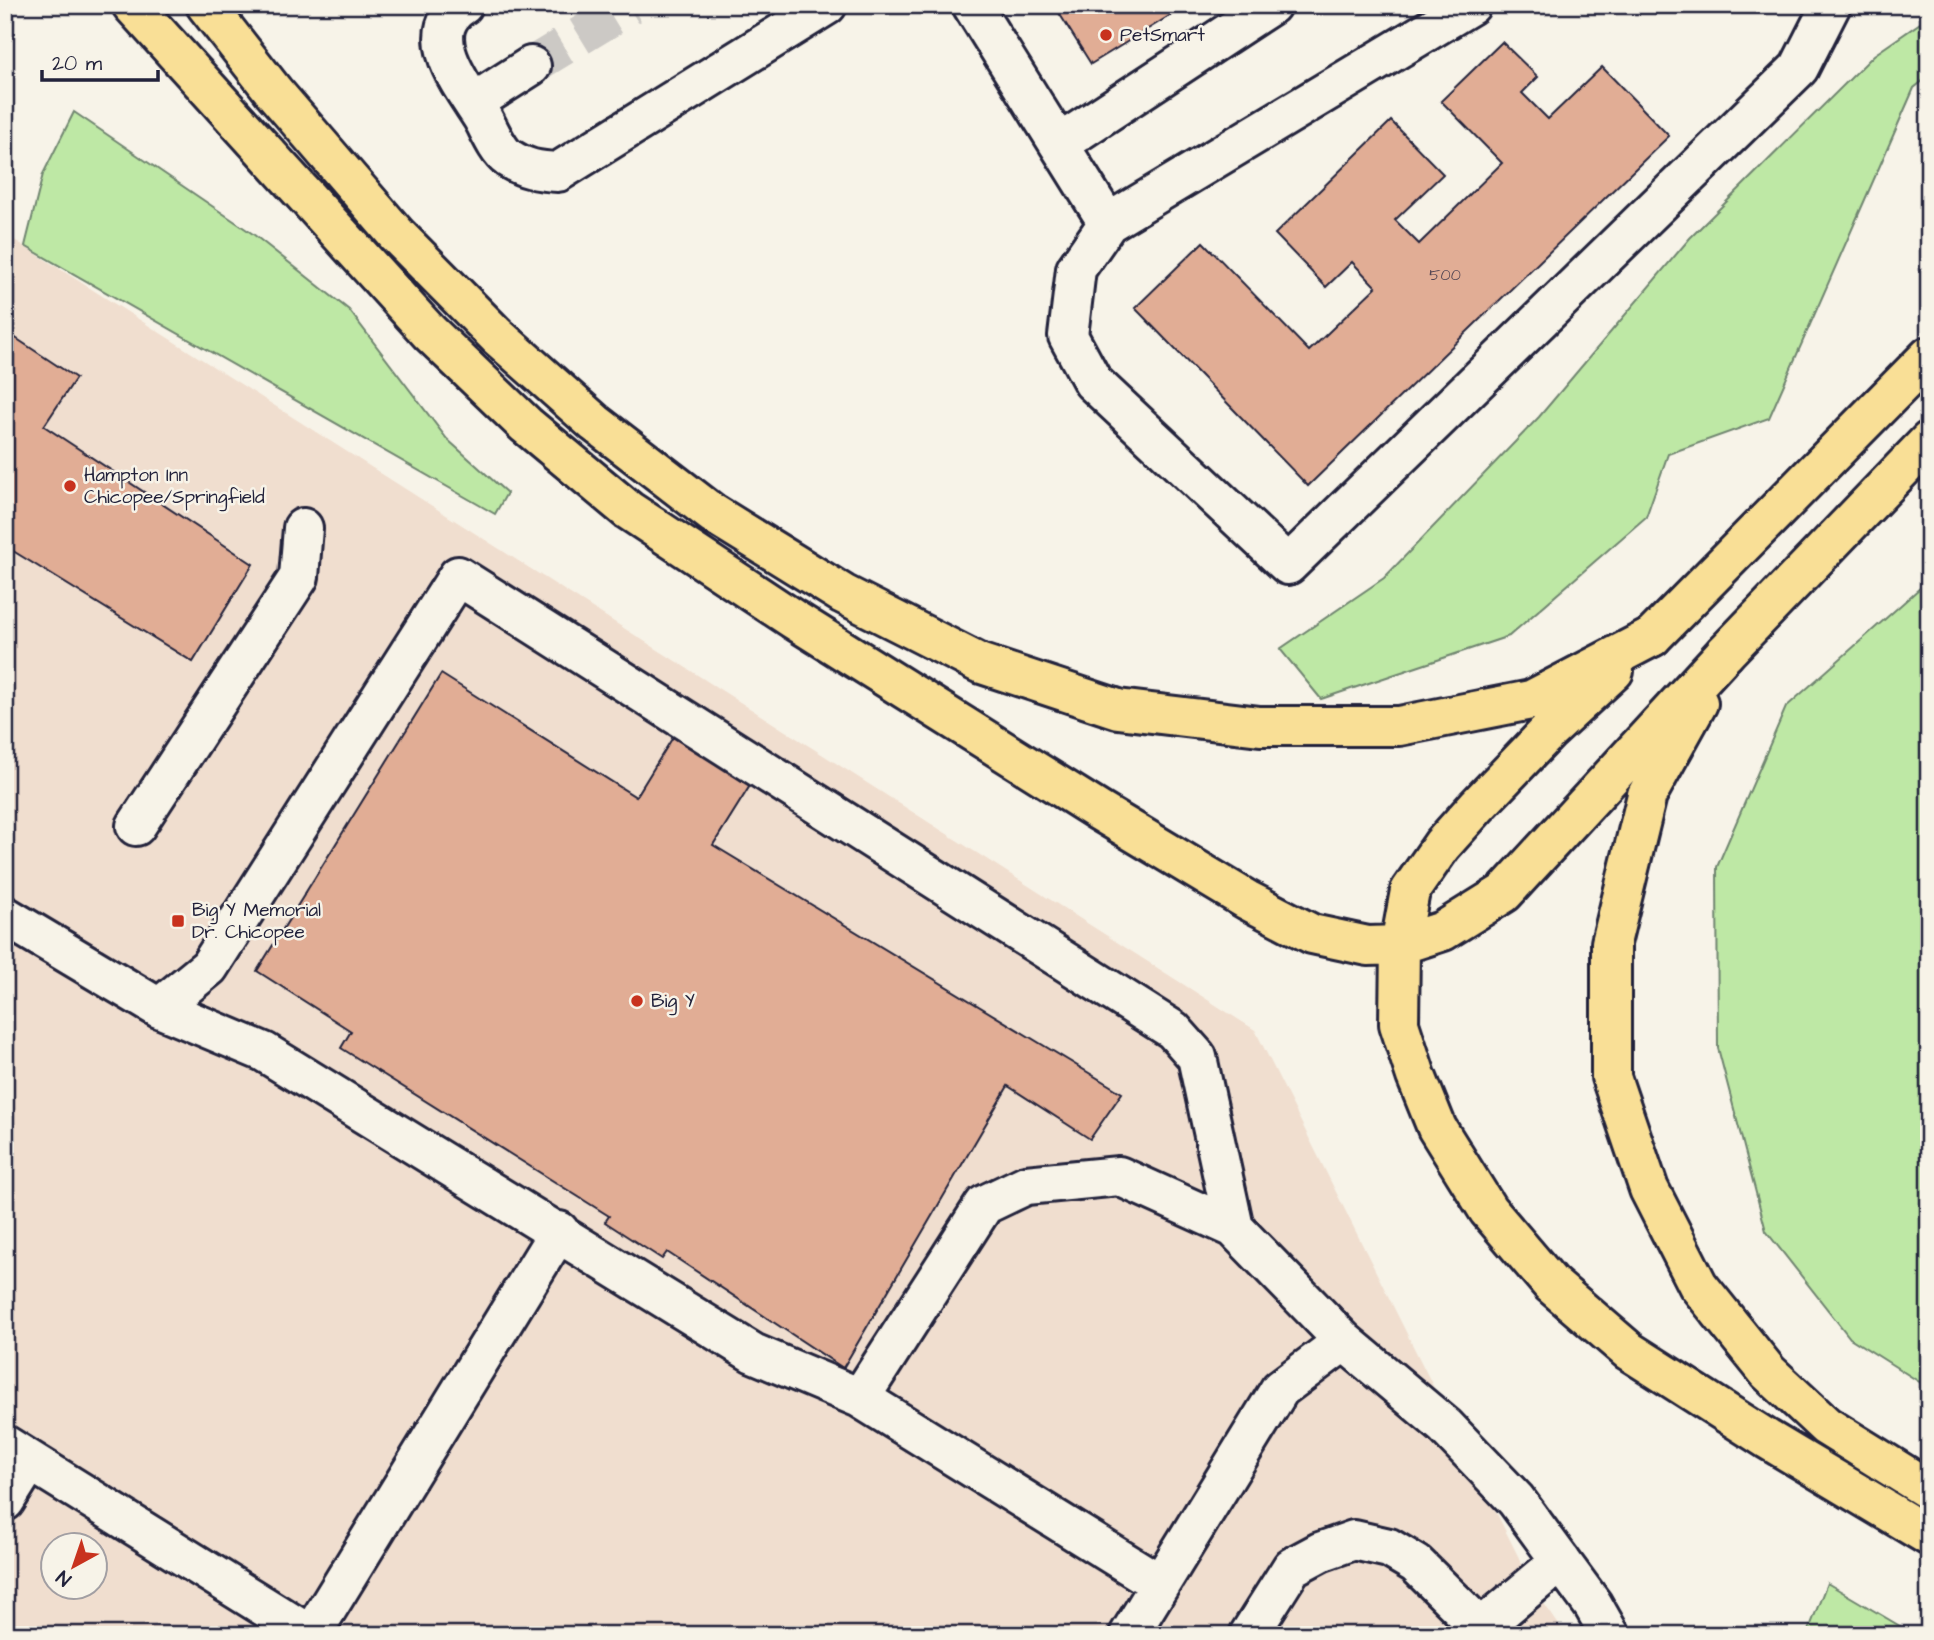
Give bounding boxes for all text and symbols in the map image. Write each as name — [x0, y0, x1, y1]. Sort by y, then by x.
place label: PetSmart — [1120, 22, 1205, 49]
marker: PetSmart — [1098, 27, 1114, 43]
scale bar — [42, 38, 158, 82]
text: 20 m — [52, 49, 103, 78]
house number: 500 — [1429, 264, 1461, 286]
place label: Hampton Inn Chicopee/Springfield — [84, 462, 265, 512]
marker: Hampton Inn Chicopee/Springfield — [62, 478, 78, 494]
place label: Big Y Memorial Dr. Chicopee — [192, 897, 321, 946]
marker: Big Y Memorial Dr. Chicopee — [170, 913, 186, 929]
place label: Big Y — [651, 988, 695, 1016]
marker: Big Y — [629, 993, 645, 1009]
north arrow — [38, 1532, 108, 1602]
text: N — [51, 1564, 77, 1592]

